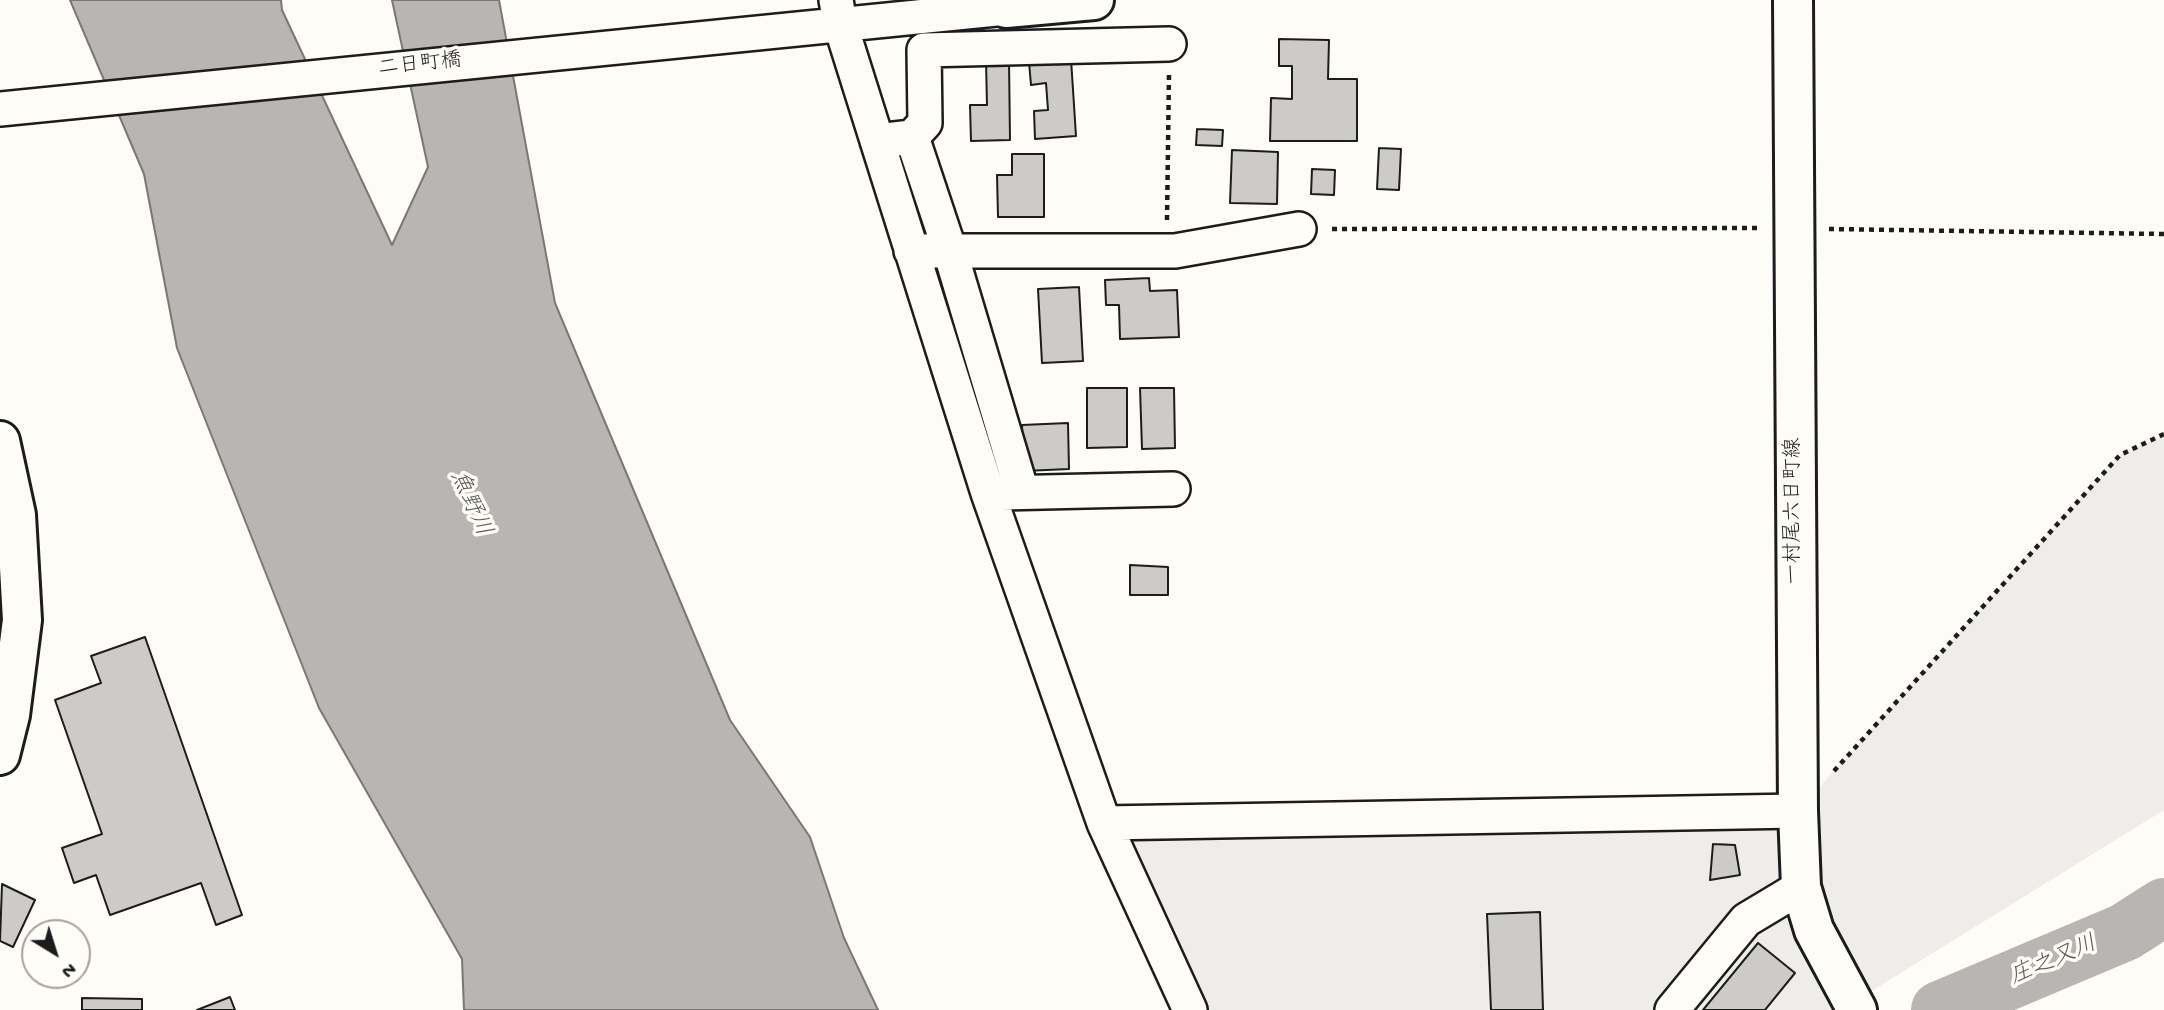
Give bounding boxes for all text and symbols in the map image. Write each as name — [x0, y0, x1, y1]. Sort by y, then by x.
street label: 二日町橋 — [377, 49, 463, 83]
street label: 一村尾六日町線 — [1782, 438, 1808, 584]
water label: 魚野川 — [442, 467, 496, 541]
north arrow — [21, 919, 91, 989]
water label: 庄之又川 — [2006, 931, 2102, 993]
text: N — [56, 956, 80, 982]

